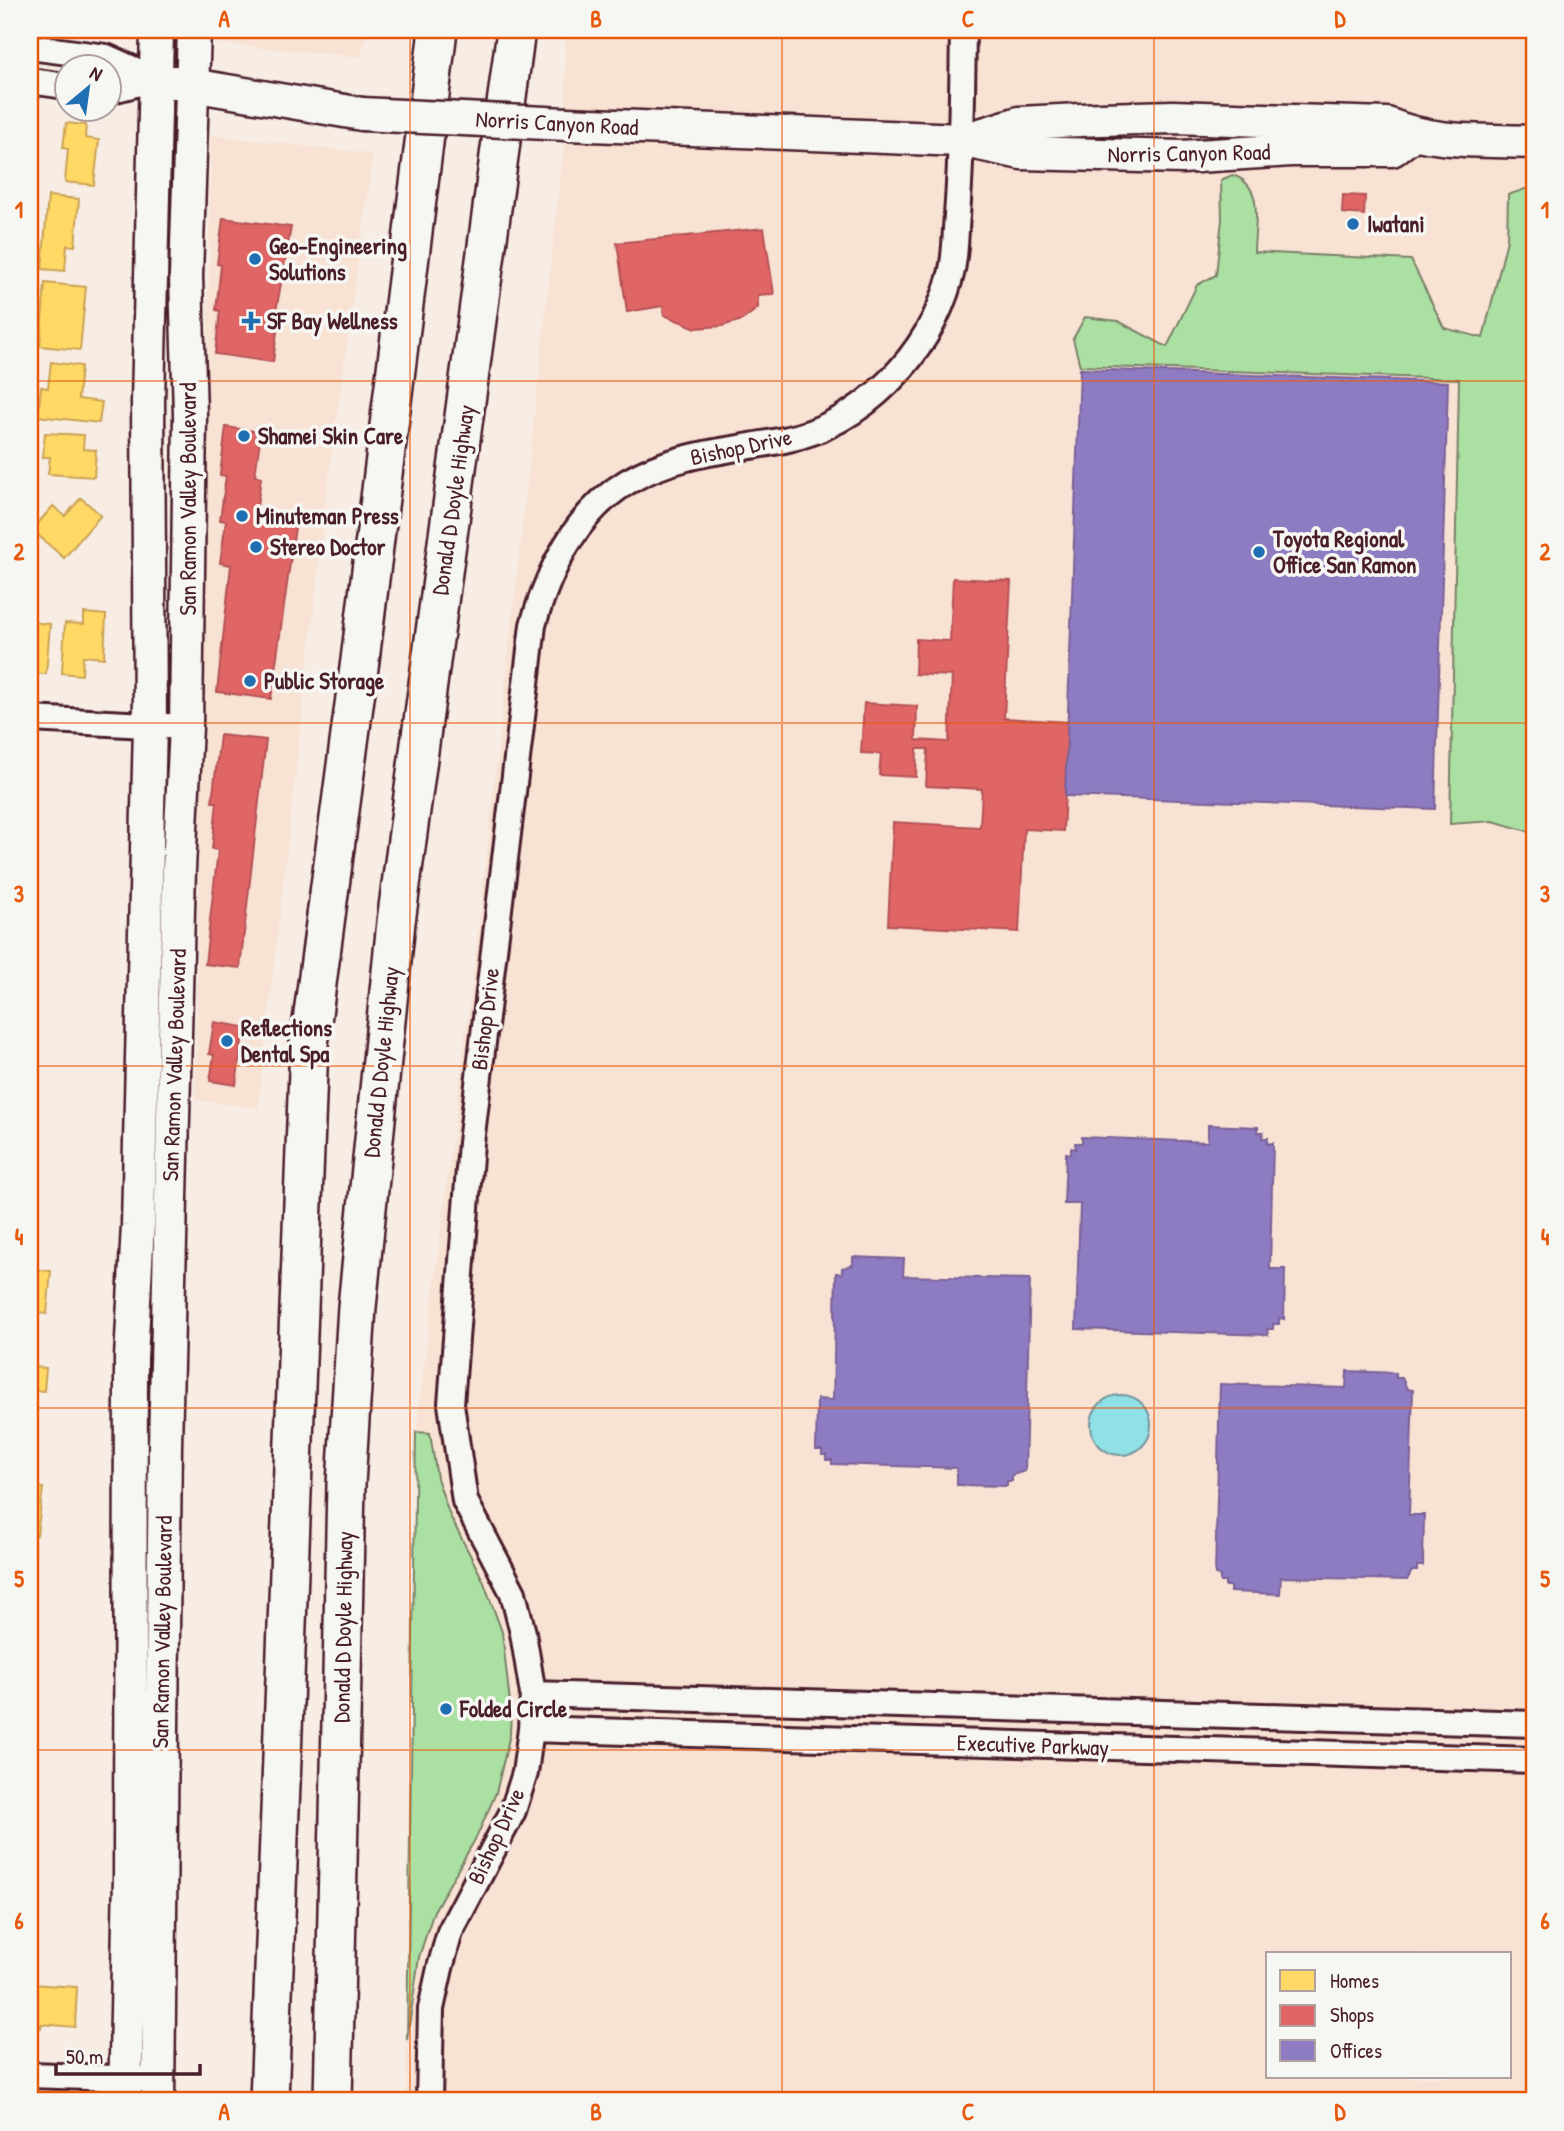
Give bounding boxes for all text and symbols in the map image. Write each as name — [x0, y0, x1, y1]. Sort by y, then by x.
text: A — [218, 3, 230, 34]
text: B — [590, 3, 602, 34]
text: C — [962, 3, 974, 34]
text: D — [1335, 3, 1347, 34]
north arrow — [52, 52, 122, 122]
text: N — [86, 59, 107, 87]
street label: Norris Canyon Road — [475, 103, 639, 142]
street label: Norris Canyon Road — [1107, 136, 1271, 169]
text: 1 — [15, 194, 23, 225]
text: 1 — [1541, 194, 1549, 225]
place label: Iwatani — [1367, 208, 1425, 239]
marker: Iwatani — [1345, 216, 1361, 232]
place label: Geo-Engineering Solutions — [269, 230, 407, 287]
marker: Geo-Engineering Solutions — [247, 251, 263, 267]
place label: SF Bay Wellness — [267, 305, 398, 337]
marker: SF Bay Wellness — [241, 311, 261, 331]
street label: San Ramon Valley Boulevard — [172, 383, 203, 615]
street label: Donald D Doyle Highway — [424, 402, 481, 597]
place label: Shamei Skin Care — [258, 420, 404, 451]
street label: Bishop Drive — [687, 421, 795, 472]
marker: Shamei Skin Care — [236, 428, 252, 444]
place label: Minuteman Press — [256, 500, 399, 531]
marker: Minuteman Press — [234, 508, 250, 524]
place label: Toyota Regional Office San Ramon — [1272, 523, 1416, 580]
place label: Stereo Doctor — [270, 531, 385, 562]
text: 2 — [14, 536, 25, 567]
text: 2 — [1540, 536, 1551, 567]
marker: Stereo Doctor — [248, 539, 264, 555]
marker: Toyota Regional Office San Ramon — [1251, 544, 1267, 560]
place label: Public Storage — [264, 665, 385, 697]
marker: Public Storage — [242, 673, 258, 689]
text: 3 — [14, 878, 24, 909]
text: 3 — [1540, 878, 1550, 909]
street label: San Ramon Valley Boulevard — [154, 948, 193, 1182]
street label: Donald D Doyle Highway — [355, 965, 406, 1159]
street label: Bishop Drive — [463, 966, 506, 1072]
place label: Reflections Dental Spa — [241, 1012, 332, 1070]
marker: Reflections Dental Spa — [219, 1033, 235, 1049]
text: 4 — [15, 1221, 24, 1252]
text: 4 — [1541, 1221, 1550, 1252]
street label: San Ramon Valley Boulevard — [144, 1515, 179, 1749]
street label: Donald D Doyle Highway — [325, 1531, 360, 1723]
text: 5 — [14, 1563, 24, 1594]
text: 5 — [1540, 1563, 1550, 1594]
place label: Folded Circle — [459, 1693, 568, 1724]
marker: Folded Circle — [438, 1701, 454, 1717]
street label: Executive Parkway — [956, 1726, 1110, 1763]
street label: Bishop Drive — [460, 1783, 531, 1889]
text: 6 — [14, 1905, 24, 1936]
text: 6 — [1540, 1905, 1550, 1936]
legend — [1266, 1952, 1512, 2078]
text: Homes — [1330, 1966, 1379, 1995]
text: Shops — [1330, 2000, 1374, 2029]
scale bar — [56, 2033, 200, 2077]
text: Offices — [1330, 2036, 1382, 2065]
text: 50 m — [66, 2042, 103, 2071]
text: A — [218, 2096, 230, 2127]
text: B — [590, 2096, 602, 2127]
text: C — [962, 2096, 974, 2127]
text: D — [1335, 2096, 1347, 2127]

